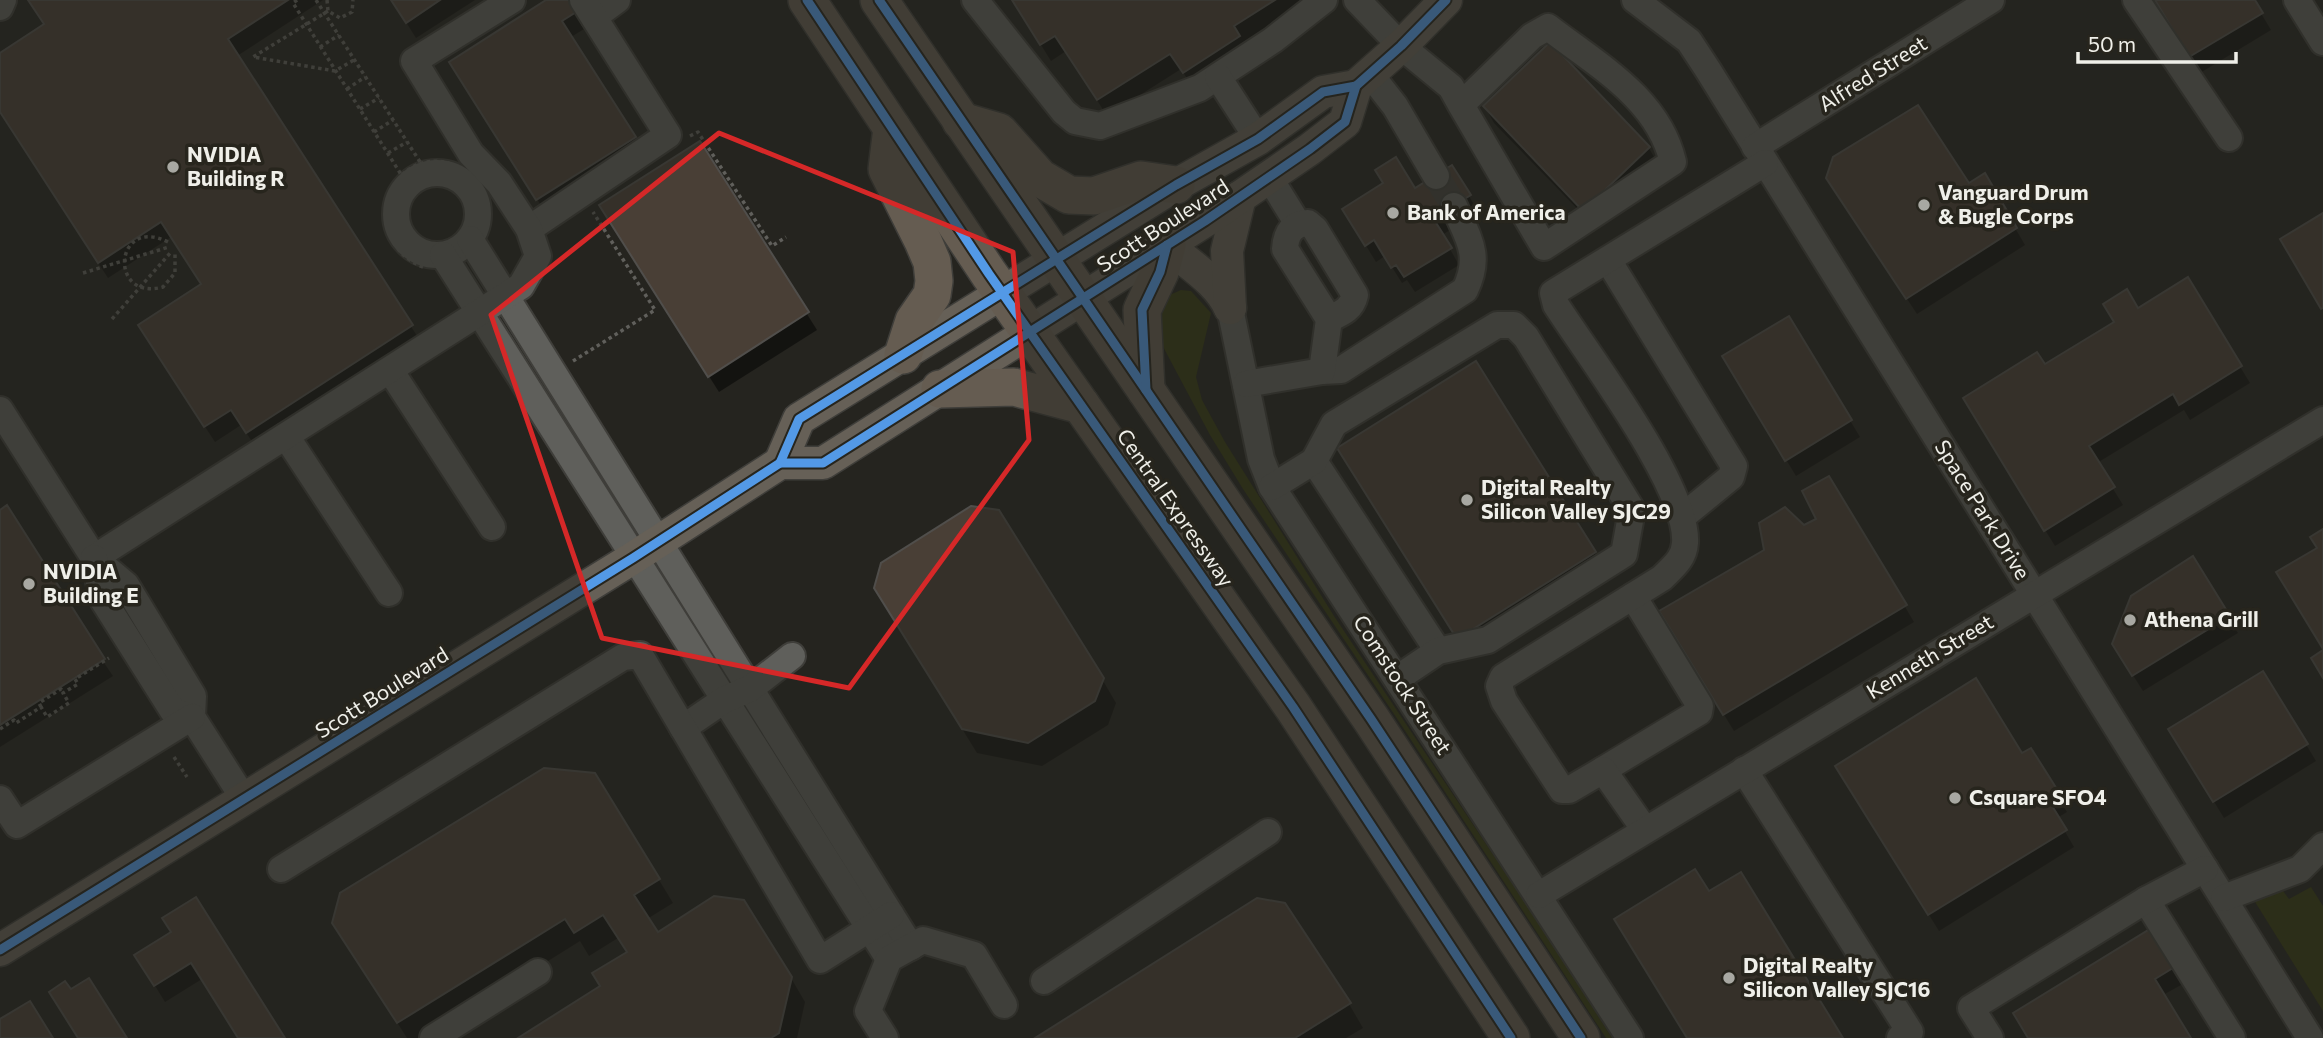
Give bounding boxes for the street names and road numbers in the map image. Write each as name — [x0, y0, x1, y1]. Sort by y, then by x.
street label: Alfred Street — [1814, 30, 1931, 116]
street label: Scott Boulevard — [1092, 173, 1233, 277]
street label: Central Expressway — [1112, 423, 1240, 591]
street label: Space Park Drive — [1930, 435, 2036, 584]
street label: Kenneth Street — [1861, 608, 1997, 703]
street label: Comstock Street — [1349, 610, 1458, 758]
street label: Scott Boulevard — [310, 641, 452, 743]

